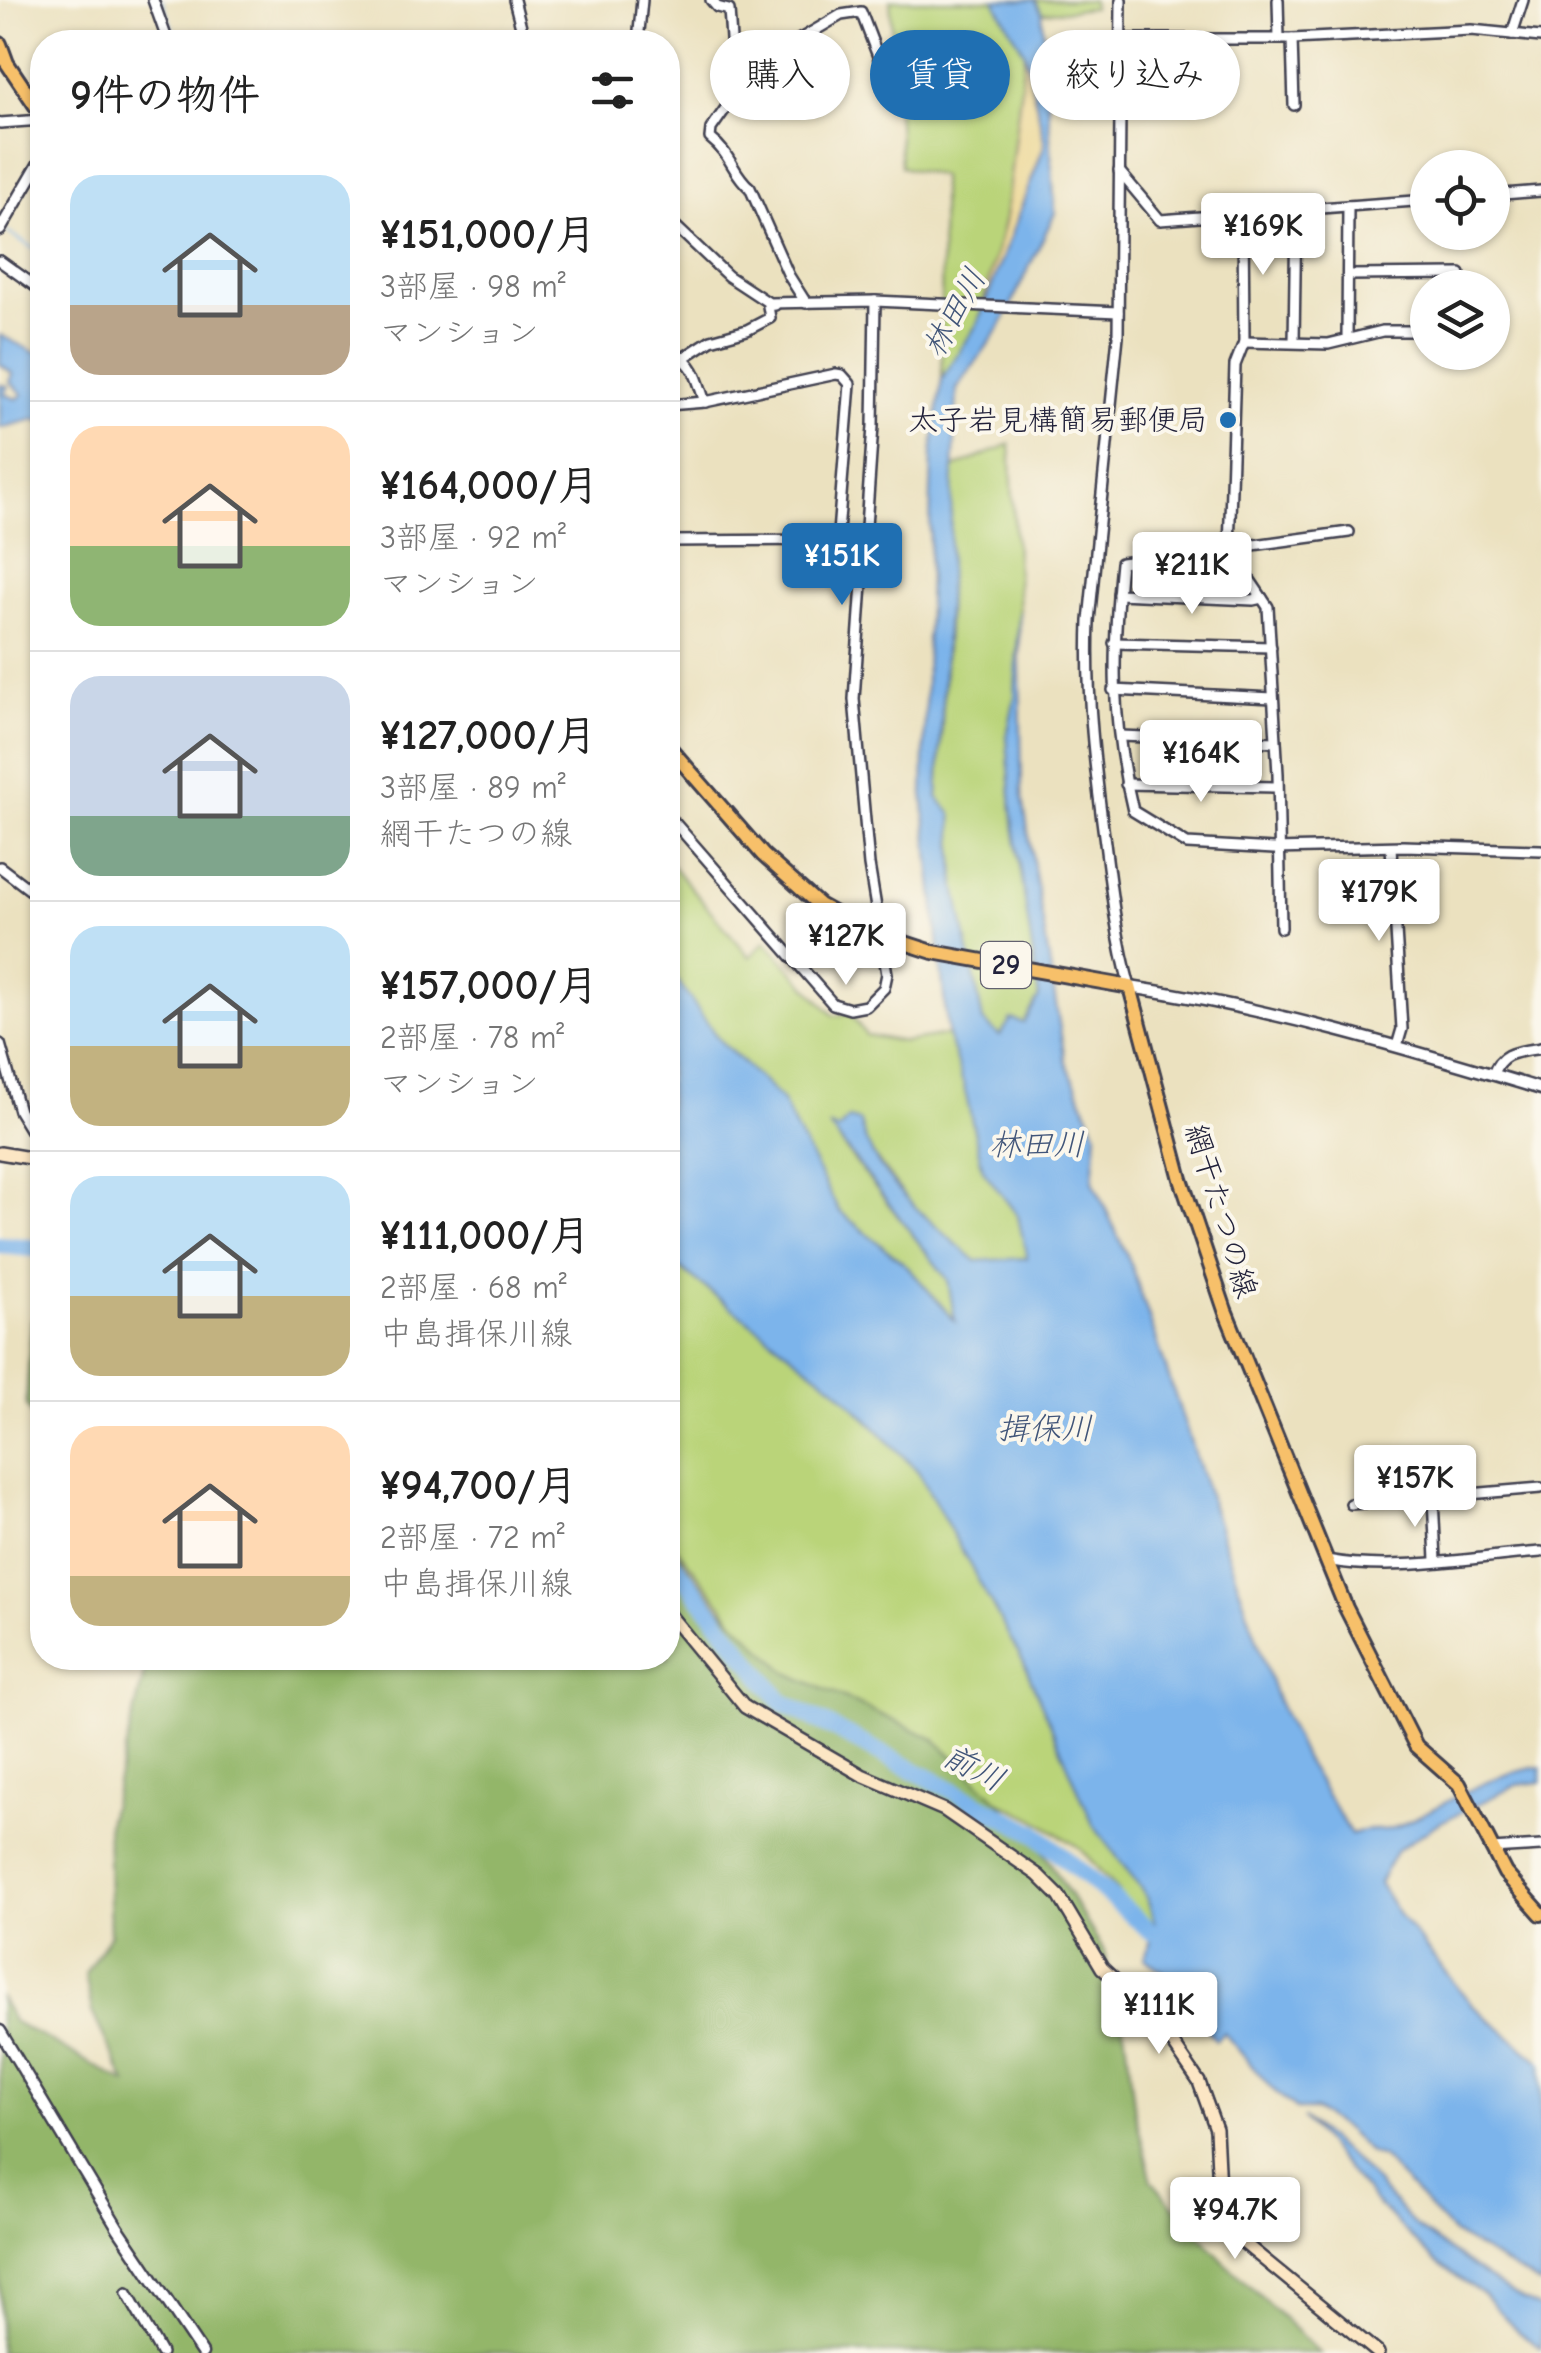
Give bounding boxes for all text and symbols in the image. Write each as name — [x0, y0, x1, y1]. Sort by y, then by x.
chip: 購入 — [710, 30, 850, 120]
chip: 賃貸 — [870, 30, 1010, 120]
chip: 絞り込み — [1030, 30, 1240, 120]
icon: filters — [585, 63, 640, 118]
text: 9件の物件 — [70, 71, 260, 120]
map controls — [1410, 150, 1510, 370]
button: locate — [1410, 150, 1510, 250]
pin: ¥169K — [1193, 193, 1333, 278]
text: ¥169K — [1223, 207, 1303, 244]
text: ¥151,000/月 — [380, 210, 596, 259]
icon: home — [150, 215, 270, 335]
water label: 林田川 — [915, 262, 993, 364]
text: 3部屋 · 98 m² — [380, 268, 566, 305]
button: layers — [1410, 270, 1510, 370]
text: マンション — [380, 314, 539, 351]
place label: 太子岩見構簡易郵便局 — [908, 403, 1208, 438]
marker: 太子岩見構簡易郵便局 — [1217, 409, 1239, 431]
text: ¥164,000/月 — [380, 461, 599, 510]
icon: home — [150, 466, 270, 586]
text: 3部屋 · 92 m² — [380, 519, 566, 556]
pin: ¥151K — [772, 523, 912, 608]
pin: ¥211K — [1122, 532, 1262, 617]
text: ¥151K — [804, 537, 880, 574]
text: ¥211K — [1155, 546, 1229, 583]
text: マンション — [380, 565, 539, 602]
text: ¥127,000/月 — [380, 711, 597, 760]
icon: home — [150, 716, 270, 836]
pin: ¥164K — [1131, 720, 1271, 805]
text: ¥164K — [1162, 734, 1240, 771]
text: 3部屋 · 89 m² — [380, 769, 566, 806]
text: 網干たつの線 — [380, 815, 572, 852]
pin: ¥179K — [1309, 859, 1449, 944]
text: ¥179K — [1341, 873, 1417, 910]
pin: ¥127K — [776, 903, 916, 988]
text: ¥127K — [808, 917, 884, 954]
road number: 29 — [981, 942, 1031, 988]
text: ¥157,000/月 — [380, 961, 599, 1010]
icon: home — [150, 966, 270, 1086]
text: 2部屋 · 78 m² — [380, 1019, 564, 1056]
text: マンション — [380, 1065, 539, 1102]
street label: 網干たつの線 — [1178, 1120, 1264, 1302]
water label: 林田川 — [989, 1126, 1085, 1163]
text: ¥111,000/月 — [380, 1211, 591, 1260]
icon: home — [150, 1216, 270, 1336]
text: 2部屋 · 68 m² — [380, 1269, 567, 1306]
text: 中島揖保川線 — [380, 1315, 572, 1352]
water label: 揖保川 — [997, 1410, 1093, 1447]
pin: ¥157K — [1345, 1445, 1485, 1530]
text: ¥157K — [1376, 1459, 1454, 1496]
text: ¥94,700/月 — [380, 1461, 578, 1510]
icon: home — [150, 1466, 270, 1586]
text: 2部屋 · 72 m² — [380, 1519, 565, 1556]
text: 中島揖保川線 — [380, 1565, 572, 1602]
water label: 前川 — [937, 1737, 1011, 1799]
pin: ¥111K — [1089, 1972, 1229, 2057]
text: ¥111K — [1123, 1986, 1195, 2023]
pin: ¥94.7K — [1154, 2177, 1316, 2262]
text: ¥94.7K — [1192, 2191, 1278, 2228]

